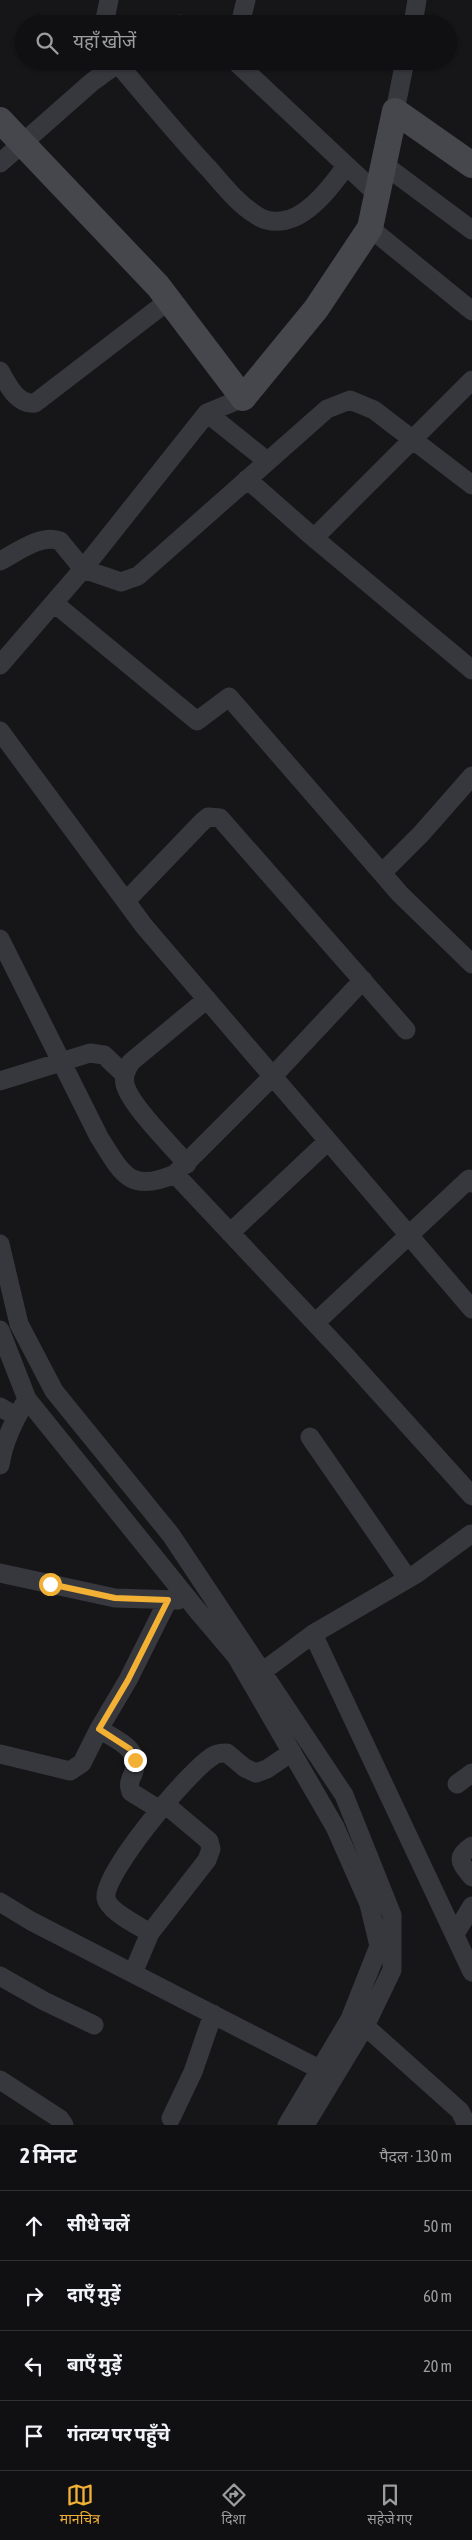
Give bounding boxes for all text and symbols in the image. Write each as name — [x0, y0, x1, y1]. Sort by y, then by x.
search box — [15, 15, 457, 70]
icon: search — [33, 29, 61, 57]
text: यहाँ खोजें — [73, 30, 136, 52]
route start — [39, 1573, 62, 1596]
route end — [124, 1749, 147, 1772]
text: 2 मिनट — [20, 2143, 77, 2167]
text: पैदल · 130 m — [379, 2147, 452, 2165]
icon: ahead — [20, 2212, 48, 2240]
text: सीधे चलें — [67, 2213, 130, 2235]
text: 50 m — [423, 2217, 452, 2235]
icon: right — [20, 2282, 48, 2310]
text: दाएँ मुड़ें — [67, 2283, 121, 2305]
text: 60 m — [423, 2287, 452, 2305]
icon: left — [20, 2352, 48, 2380]
text: बाएँ मुड़ें — [67, 2353, 122, 2375]
text: 20 m — [423, 2357, 452, 2375]
icon: arrive — [20, 2422, 48, 2450]
text: गंतव्य पर पहुँचे — [67, 2423, 170, 2445]
tab: मानचित्र — [60, 2481, 100, 2530]
tab: दिशा — [220, 2481, 248, 2530]
tab: सहेजे गए — [367, 2481, 412, 2530]

